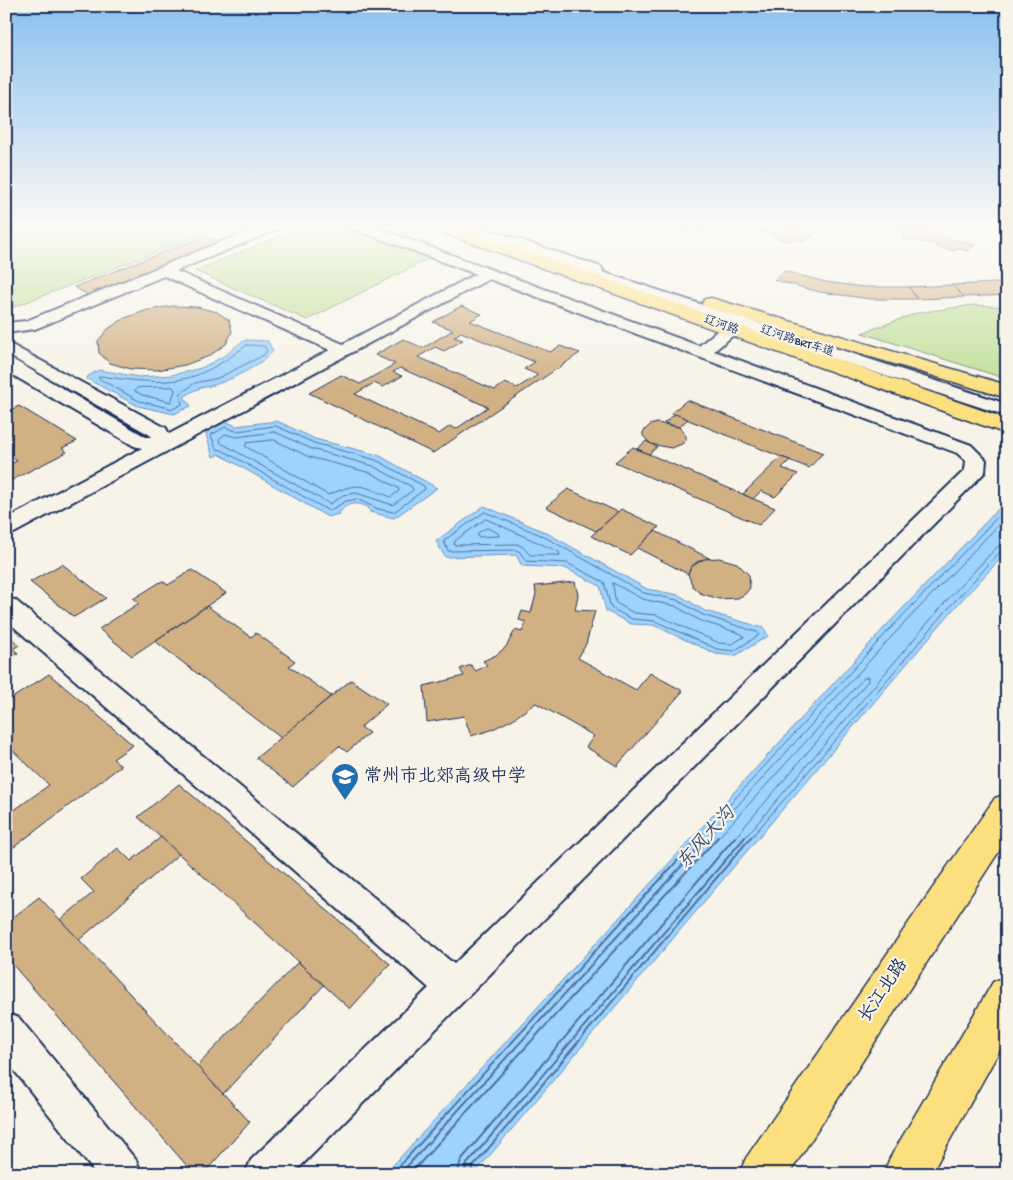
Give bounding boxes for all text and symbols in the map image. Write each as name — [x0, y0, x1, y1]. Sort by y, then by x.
street label: 辽河路 — [702, 313, 741, 338]
street label: 辽河路BRT车道 — [758, 322, 836, 361]
school or university icon: 常州市北郊高级中学 — [330, 762, 360, 801]
place label: 常州市北郊高级中学 — [364, 766, 526, 788]
water label: 东风大沟 — [672, 801, 742, 875]
street label: 长江北路 — [854, 955, 913, 1027]

